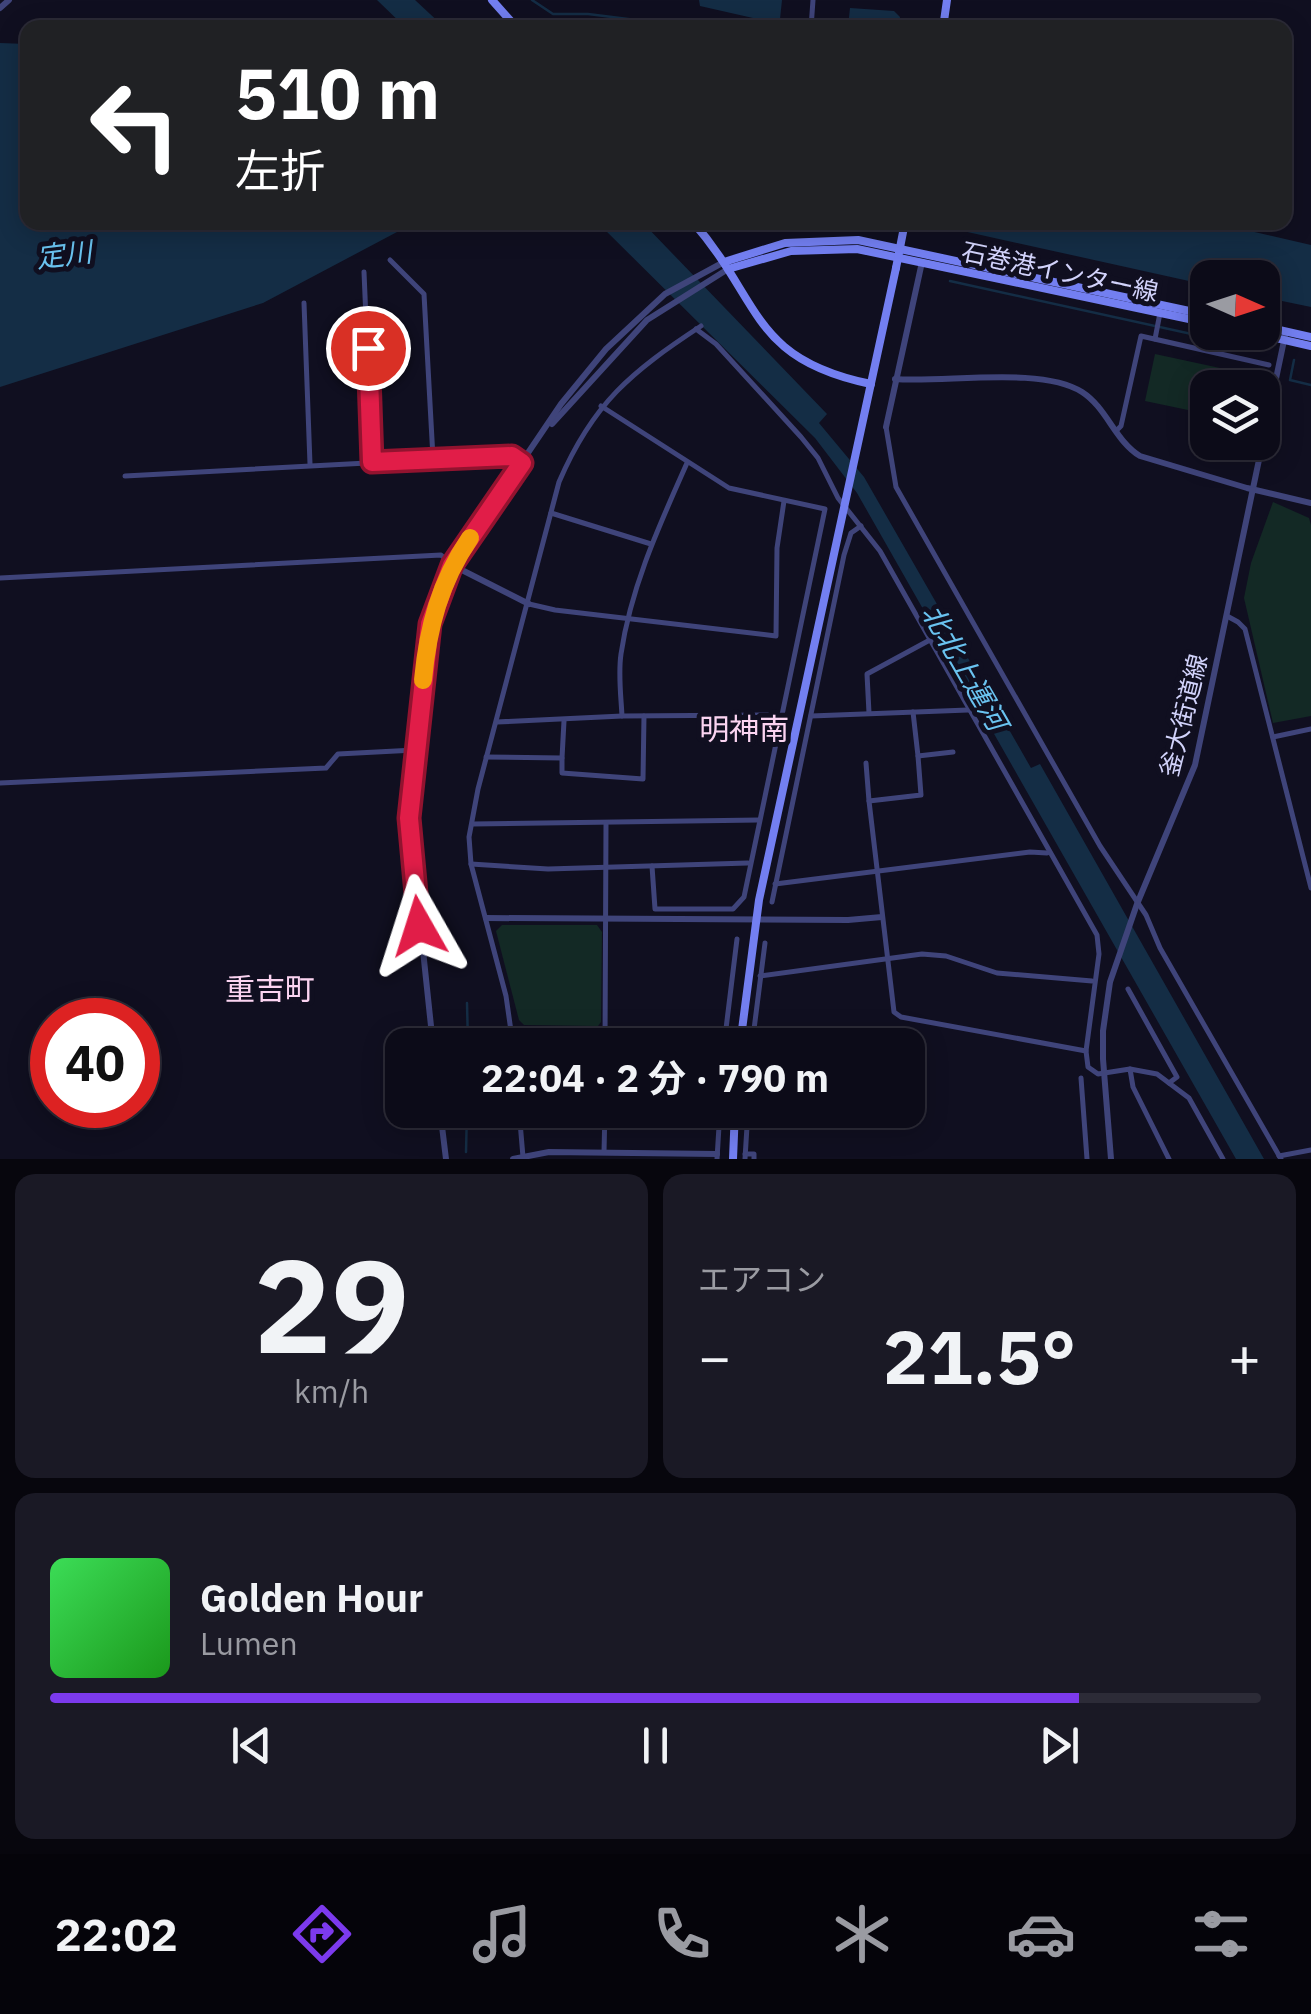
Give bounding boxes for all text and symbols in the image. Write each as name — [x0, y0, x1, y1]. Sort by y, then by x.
text: 510 m — [235, 47, 440, 138]
icon: left — [70, 60, 200, 190]
text: 左折 — [235, 141, 325, 199]
water label: 定川 — [34, 232, 97, 276]
street label: 石巻港インター線 — [959, 234, 1161, 308]
north arrow — [1190, 260, 1280, 350]
map controls — [1190, 260, 1280, 460]
pin — [326, 306, 411, 391]
icon: arrive — [341, 321, 396, 376]
button: layers — [1190, 370, 1280, 460]
water label: 北北上運河 — [914, 597, 1019, 741]
street label: 釜大街道線 — [1152, 650, 1214, 780]
district label: 明神南 — [699, 709, 789, 748]
position arrow — [367, 874, 471, 978]
district label: 重吉町 — [225, 969, 315, 1008]
speed limit sign: 40 — [30, 998, 160, 1128]
text: 22:04 · 2 分 · 790 m — [481, 1053, 829, 1102]
text: 29 — [253, 1220, 410, 1389]
text: エアコン — [698, 1258, 826, 1300]
text: 21.5° — [883, 1307, 1076, 1405]
text: − — [698, 1321, 731, 1392]
text: + — [1228, 1321, 1261, 1392]
text: km/h — [294, 1370, 369, 1412]
text: Golden Hour — [200, 1573, 423, 1622]
text: Lumen — [200, 1622, 298, 1664]
icon: previous — [224, 1718, 279, 1773]
icon: pause — [628, 1718, 683, 1773]
icon: next — [1032, 1718, 1087, 1773]
icon: directions — [287, 1899, 357, 1969]
icon: music — [467, 1899, 537, 1969]
icon: phone — [647, 1899, 717, 1969]
icon: climate — [827, 1899, 897, 1969]
icon: car — [1006, 1899, 1076, 1969]
icon: filters — [1186, 1899, 1256, 1969]
text: 22:02 — [55, 1905, 178, 1963]

